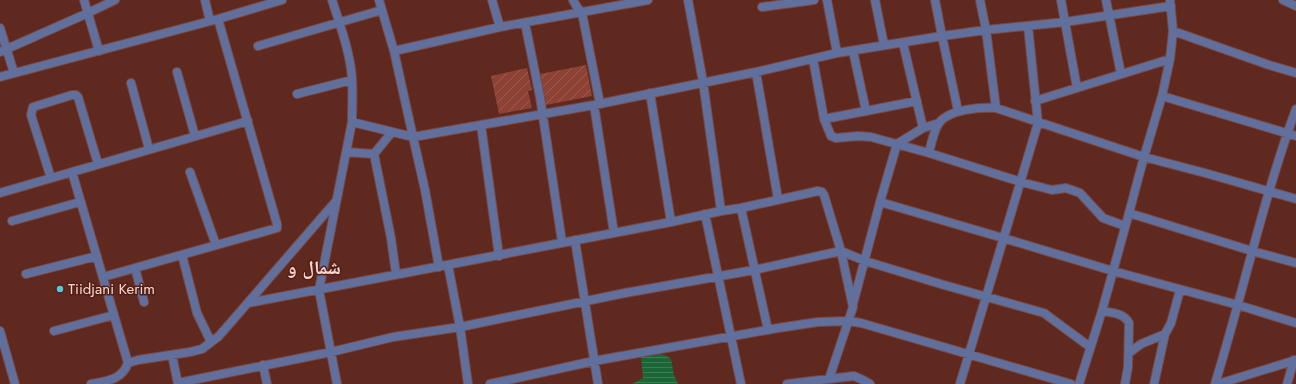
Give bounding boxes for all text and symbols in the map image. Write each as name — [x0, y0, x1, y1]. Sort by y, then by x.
district label: شمال و — [287, 254, 341, 281]
place label: Tiidjani Kerim — [68, 278, 155, 300]
marker: Tiidjani Kerim — [55, 284, 65, 294]

